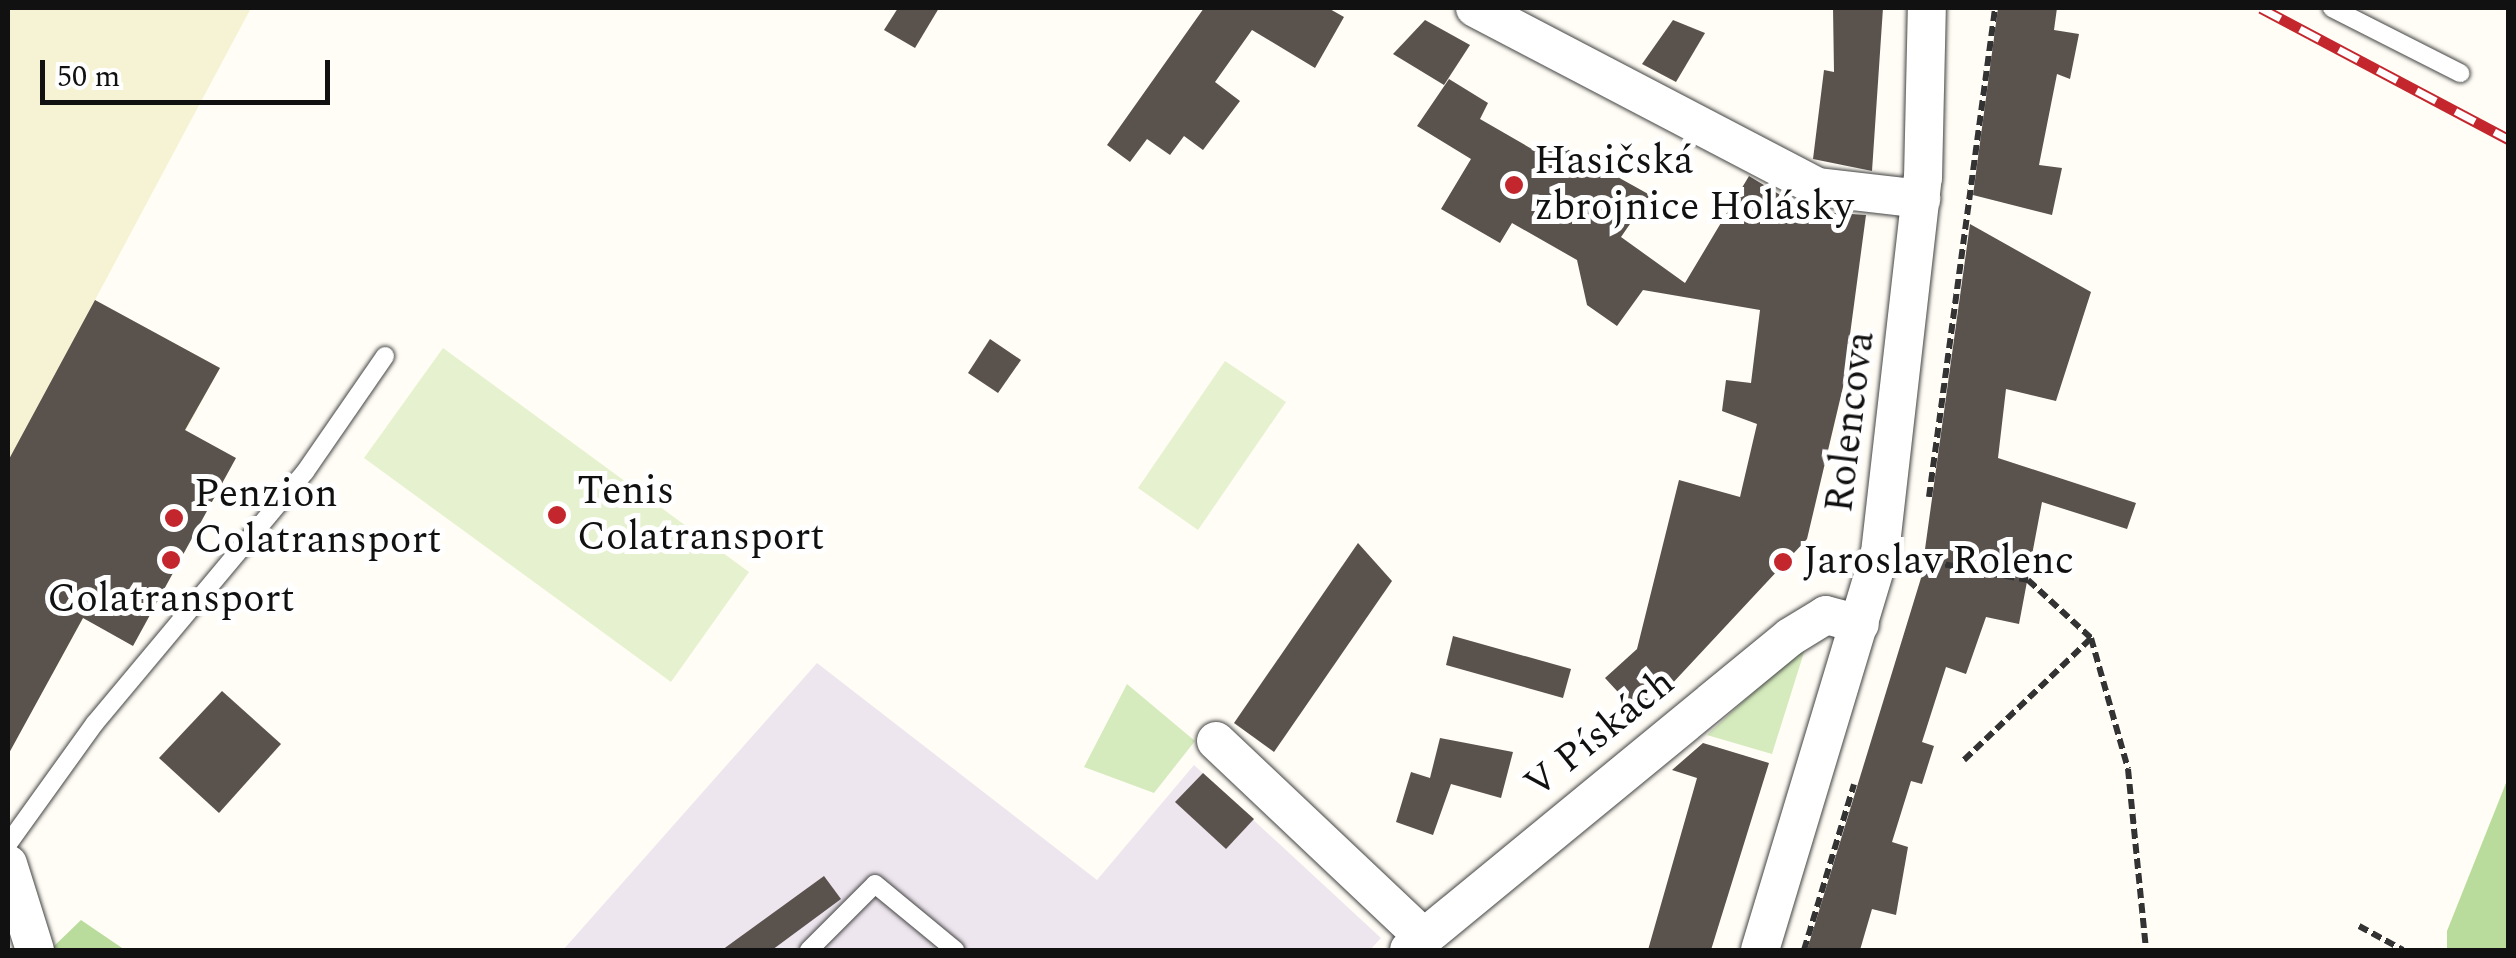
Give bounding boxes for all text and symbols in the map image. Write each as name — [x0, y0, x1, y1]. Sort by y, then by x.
scale bar — [45, 40, 335, 102]
text: 50 m — [57, 54, 120, 100]
place label: Hasičská zbrojnice Holásky — [1534, 138, 1853, 232]
marker: Hasičská zbrojnice Holásky — [1503, 174, 1525, 196]
street label: Rolencova — [1816, 329, 1886, 515]
place label: Tenis Colatransport — [577, 468, 824, 562]
place label: Penzion Colatransport — [194, 471, 441, 565]
marker: Tenis Colatransport — [546, 504, 568, 526]
marker: Penzion Colatransport — [163, 507, 185, 529]
place label: Jaroslav Rolenc — [1803, 538, 2074, 586]
marker: Colatransport — [160, 549, 182, 571]
marker: Jaroslav Rolenc — [1772, 551, 1794, 573]
place label: Colatransport — [47, 576, 295, 624]
street label: V Pískách — [1515, 659, 1685, 809]

